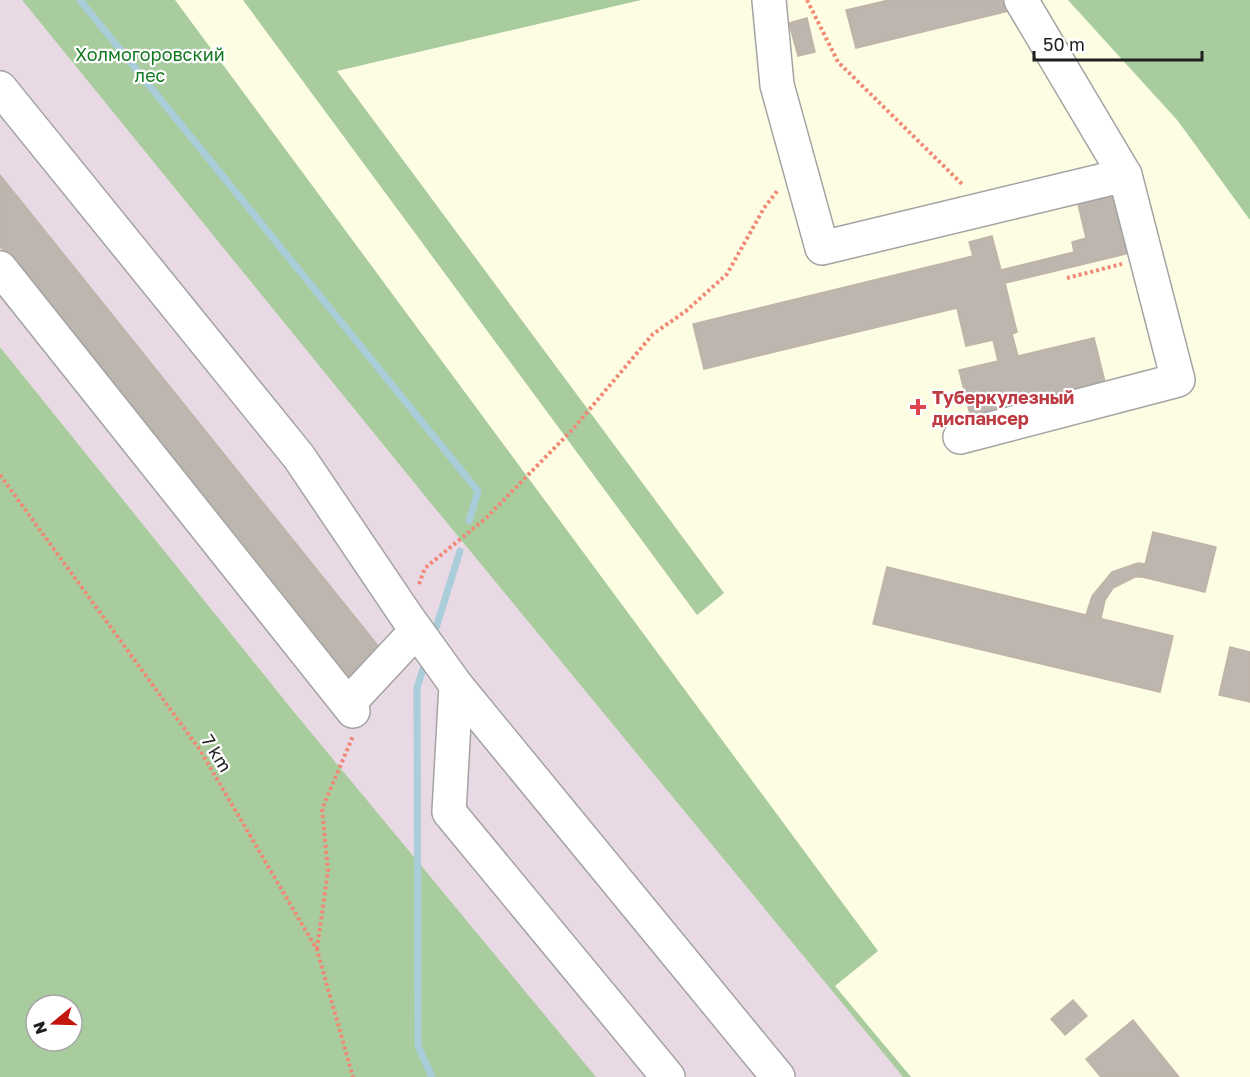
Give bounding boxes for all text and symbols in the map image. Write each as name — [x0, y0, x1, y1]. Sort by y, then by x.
scale bar — [1034, 24, 1202, 62]
text: 50 m — [1043, 33, 1085, 55]
park label: Холмогоровский лес — [75, 43, 225, 86]
place label: Туберкулезный диспансер — [932, 386, 1074, 429]
marker: Туберкулезный диспансер — [909, 398, 927, 416]
street label: 7 km — [197, 730, 237, 776]
north arrow — [24, 993, 84, 1053]
text: N — [28, 1019, 51, 1037]

